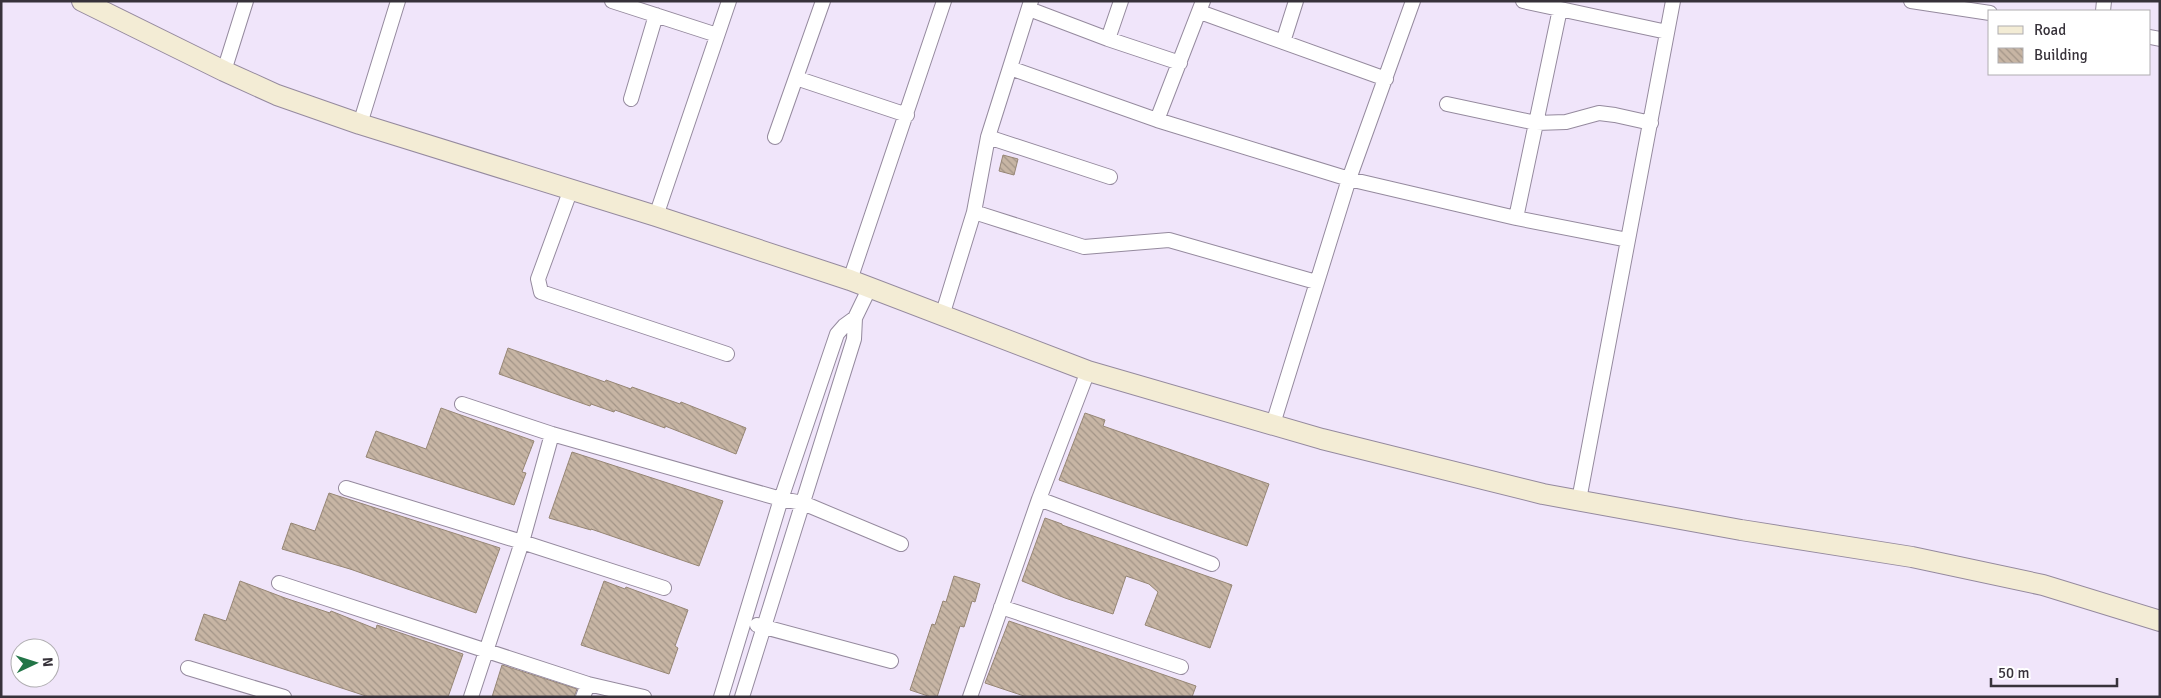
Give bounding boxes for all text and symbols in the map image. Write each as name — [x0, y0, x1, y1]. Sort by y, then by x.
legend — [1988, 10, 2151, 75]
text: Road — [2034, 21, 2066, 39]
text: Building — [2034, 46, 2088, 64]
north arrow — [10, 638, 60, 688]
scale bar — [1991, 656, 2117, 688]
text: N — [39, 657, 56, 668]
text: 50 m — [1998, 664, 2029, 682]

